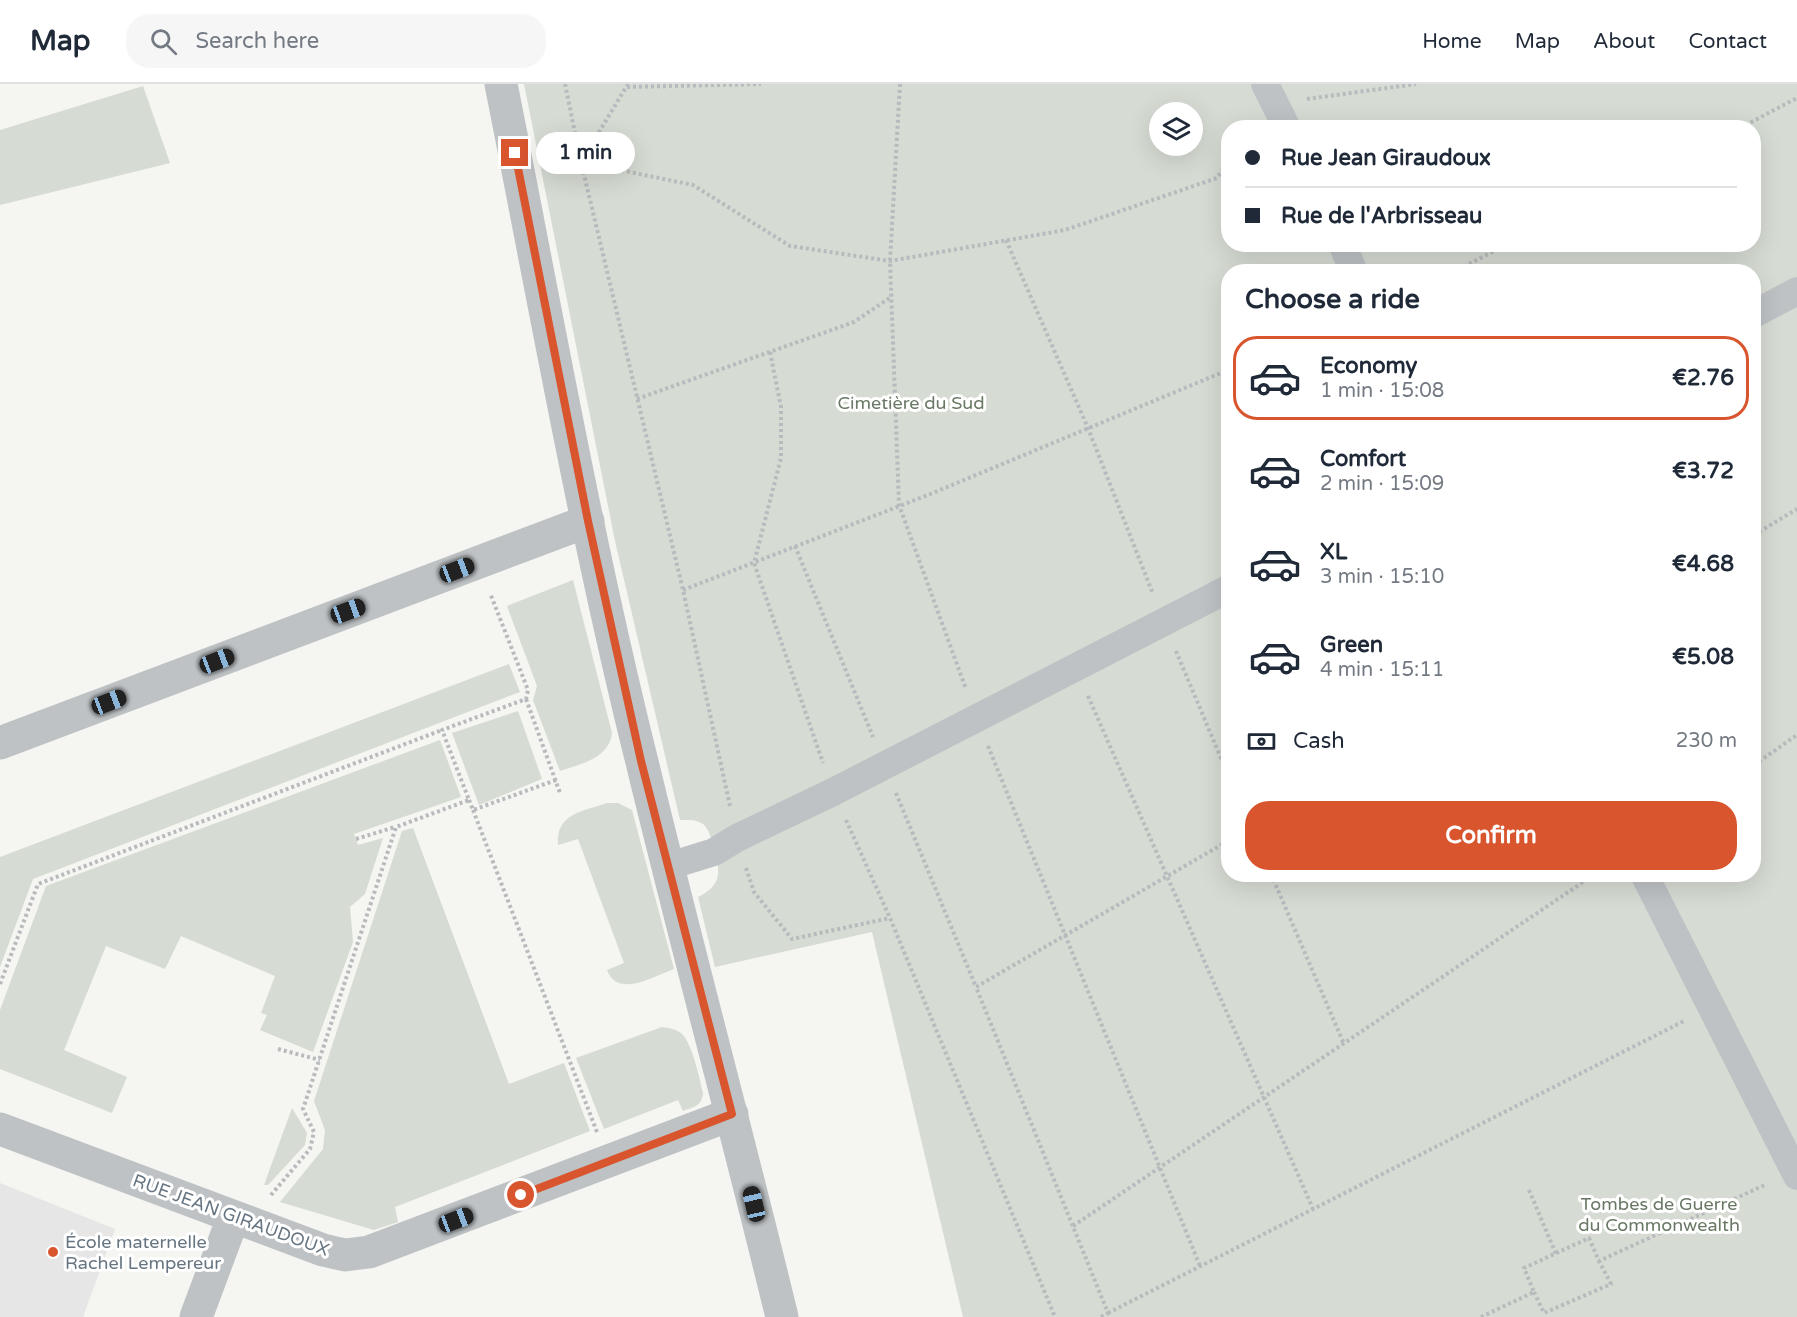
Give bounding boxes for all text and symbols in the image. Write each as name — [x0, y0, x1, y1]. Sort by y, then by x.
search box — [126, 14, 546, 68]
text: Map — [30, 24, 90, 58]
icon: search — [147, 25, 180, 58]
text: Search here — [195, 28, 319, 54]
text: Home — [1422, 29, 1482, 54]
text: Map — [1515, 29, 1560, 54]
text: About — [1593, 29, 1655, 54]
text: Contact — [1688, 29, 1767, 54]
map controls — [1149, 102, 1203, 156]
button: layers — [1149, 102, 1203, 156]
callout: 1 min — [536, 132, 635, 174]
route end — [501, 139, 528, 166]
text: 1 min — [559, 141, 612, 165]
text: Rue Jean Giraudoux — [1281, 145, 1491, 171]
text: Rue de l'Arbrisseau — [1281, 203, 1482, 229]
text: Choose a ride — [1245, 283, 1420, 316]
icon: car — [1248, 351, 1302, 405]
text: Economy — [1320, 353, 1417, 379]
text: €2.76 — [1672, 365, 1734, 391]
text: 1 min · 15:08 — [1320, 379, 1444, 403]
park label: Cimetière du Sud — [838, 392, 985, 414]
icon: car — [1248, 444, 1302, 498]
text: Comfort — [1320, 446, 1406, 472]
text: €3.72 — [1672, 458, 1734, 484]
text: 2 min · 15:09 — [1320, 472, 1444, 496]
icon: car — [1248, 537, 1302, 591]
text: XL — [1320, 539, 1347, 565]
text: €4.68 — [1672, 551, 1734, 577]
car — [437, 555, 477, 585]
text: 3 min · 15:10 — [1320, 565, 1444, 589]
car — [328, 596, 368, 626]
icon: car — [1248, 630, 1302, 684]
text: Green — [1320, 632, 1383, 658]
text: €5.08 — [1672, 644, 1734, 670]
car — [197, 646, 237, 676]
text: 4 min · 15:11 — [1320, 658, 1444, 682]
car — [89, 687, 129, 717]
icon: cash — [1245, 725, 1278, 758]
text: Cash — [1293, 728, 1345, 754]
text: 230 m — [1676, 729, 1737, 753]
button: Confirm — [1245, 801, 1737, 870]
street label: RUE JEAN GIRAUDOUX — [130, 1169, 332, 1261]
route start — [507, 1181, 534, 1208]
car — [741, 1184, 767, 1224]
park label: Tombes de Guerre du Commonwealth — [1578, 1193, 1740, 1236]
car — [436, 1205, 476, 1235]
place label: École maternelle Rachel Lempereur — [65, 1231, 221, 1274]
marker: École maternelle Rachel Lempereur — [46, 1245, 60, 1259]

